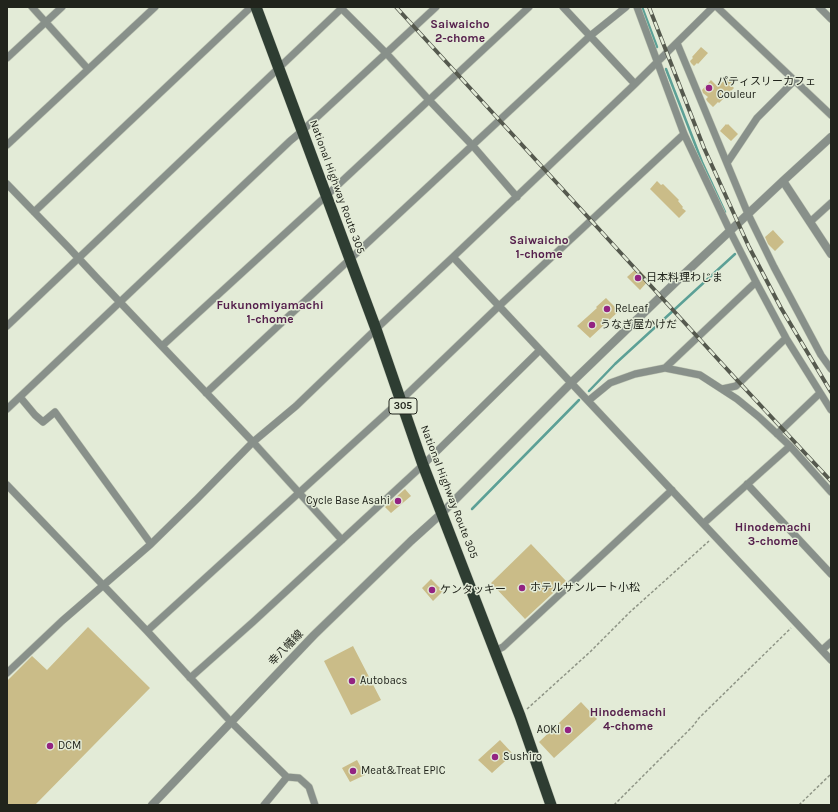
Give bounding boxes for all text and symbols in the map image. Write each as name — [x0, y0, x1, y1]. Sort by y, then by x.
district label: Saiwaicho 2-chome — [430, 18, 490, 46]
place label: パティスリーカフェ Couleur — [717, 75, 816, 101]
marker: パティスリーカフェ Couleur — [704, 83, 714, 93]
street label: National Highway Route 305 — [307, 118, 367, 256]
district label: Saiwaicho 1-chome — [509, 234, 569, 262]
place label: 日本料理わじま — [646, 271, 723, 285]
marker: 日本料理わじま — [633, 273, 643, 283]
district label: Fukunomiyamachi 1-chome — [216, 299, 324, 327]
place label: ReLeaf — [615, 302, 648, 316]
marker: ReLeaf — [602, 304, 612, 314]
place label: うなぎ屋かけだ — [600, 318, 677, 332]
marker: うなぎ屋かけだ — [587, 320, 597, 330]
road number: 305 — [389, 398, 417, 414]
street label: National Highway Route 305 — [417, 424, 481, 560]
place label: Cycle Base Asahi — [306, 494, 390, 508]
marker: Cycle Base Asahi — [393, 496, 403, 506]
district label: Hinodemachi 3-chome — [735, 521, 811, 549]
place label: ホテルサンルート小松 — [530, 581, 640, 595]
place label: ケンタッキー — [440, 583, 506, 597]
marker: ホテルサンルート小松 — [517, 583, 527, 593]
marker: ケンタッキー — [427, 585, 437, 595]
street label: 幸八幡線 — [266, 628, 306, 668]
place label: Autobacs — [360, 674, 407, 688]
marker: Autobacs — [347, 676, 357, 686]
district label: Hinodemachi 4-chome — [590, 706, 666, 734]
place label: AOKI — [537, 723, 560, 737]
marker: AOKI — [563, 725, 573, 735]
place label: DCM — [58, 739, 81, 753]
marker: DCM — [45, 741, 55, 751]
place label: Sushiro — [503, 750, 542, 764]
marker: Sushiro — [490, 752, 500, 762]
place label: Meat&Treat EPIC — [361, 764, 445, 778]
marker: Meat&Treat EPIC — [348, 766, 358, 776]

